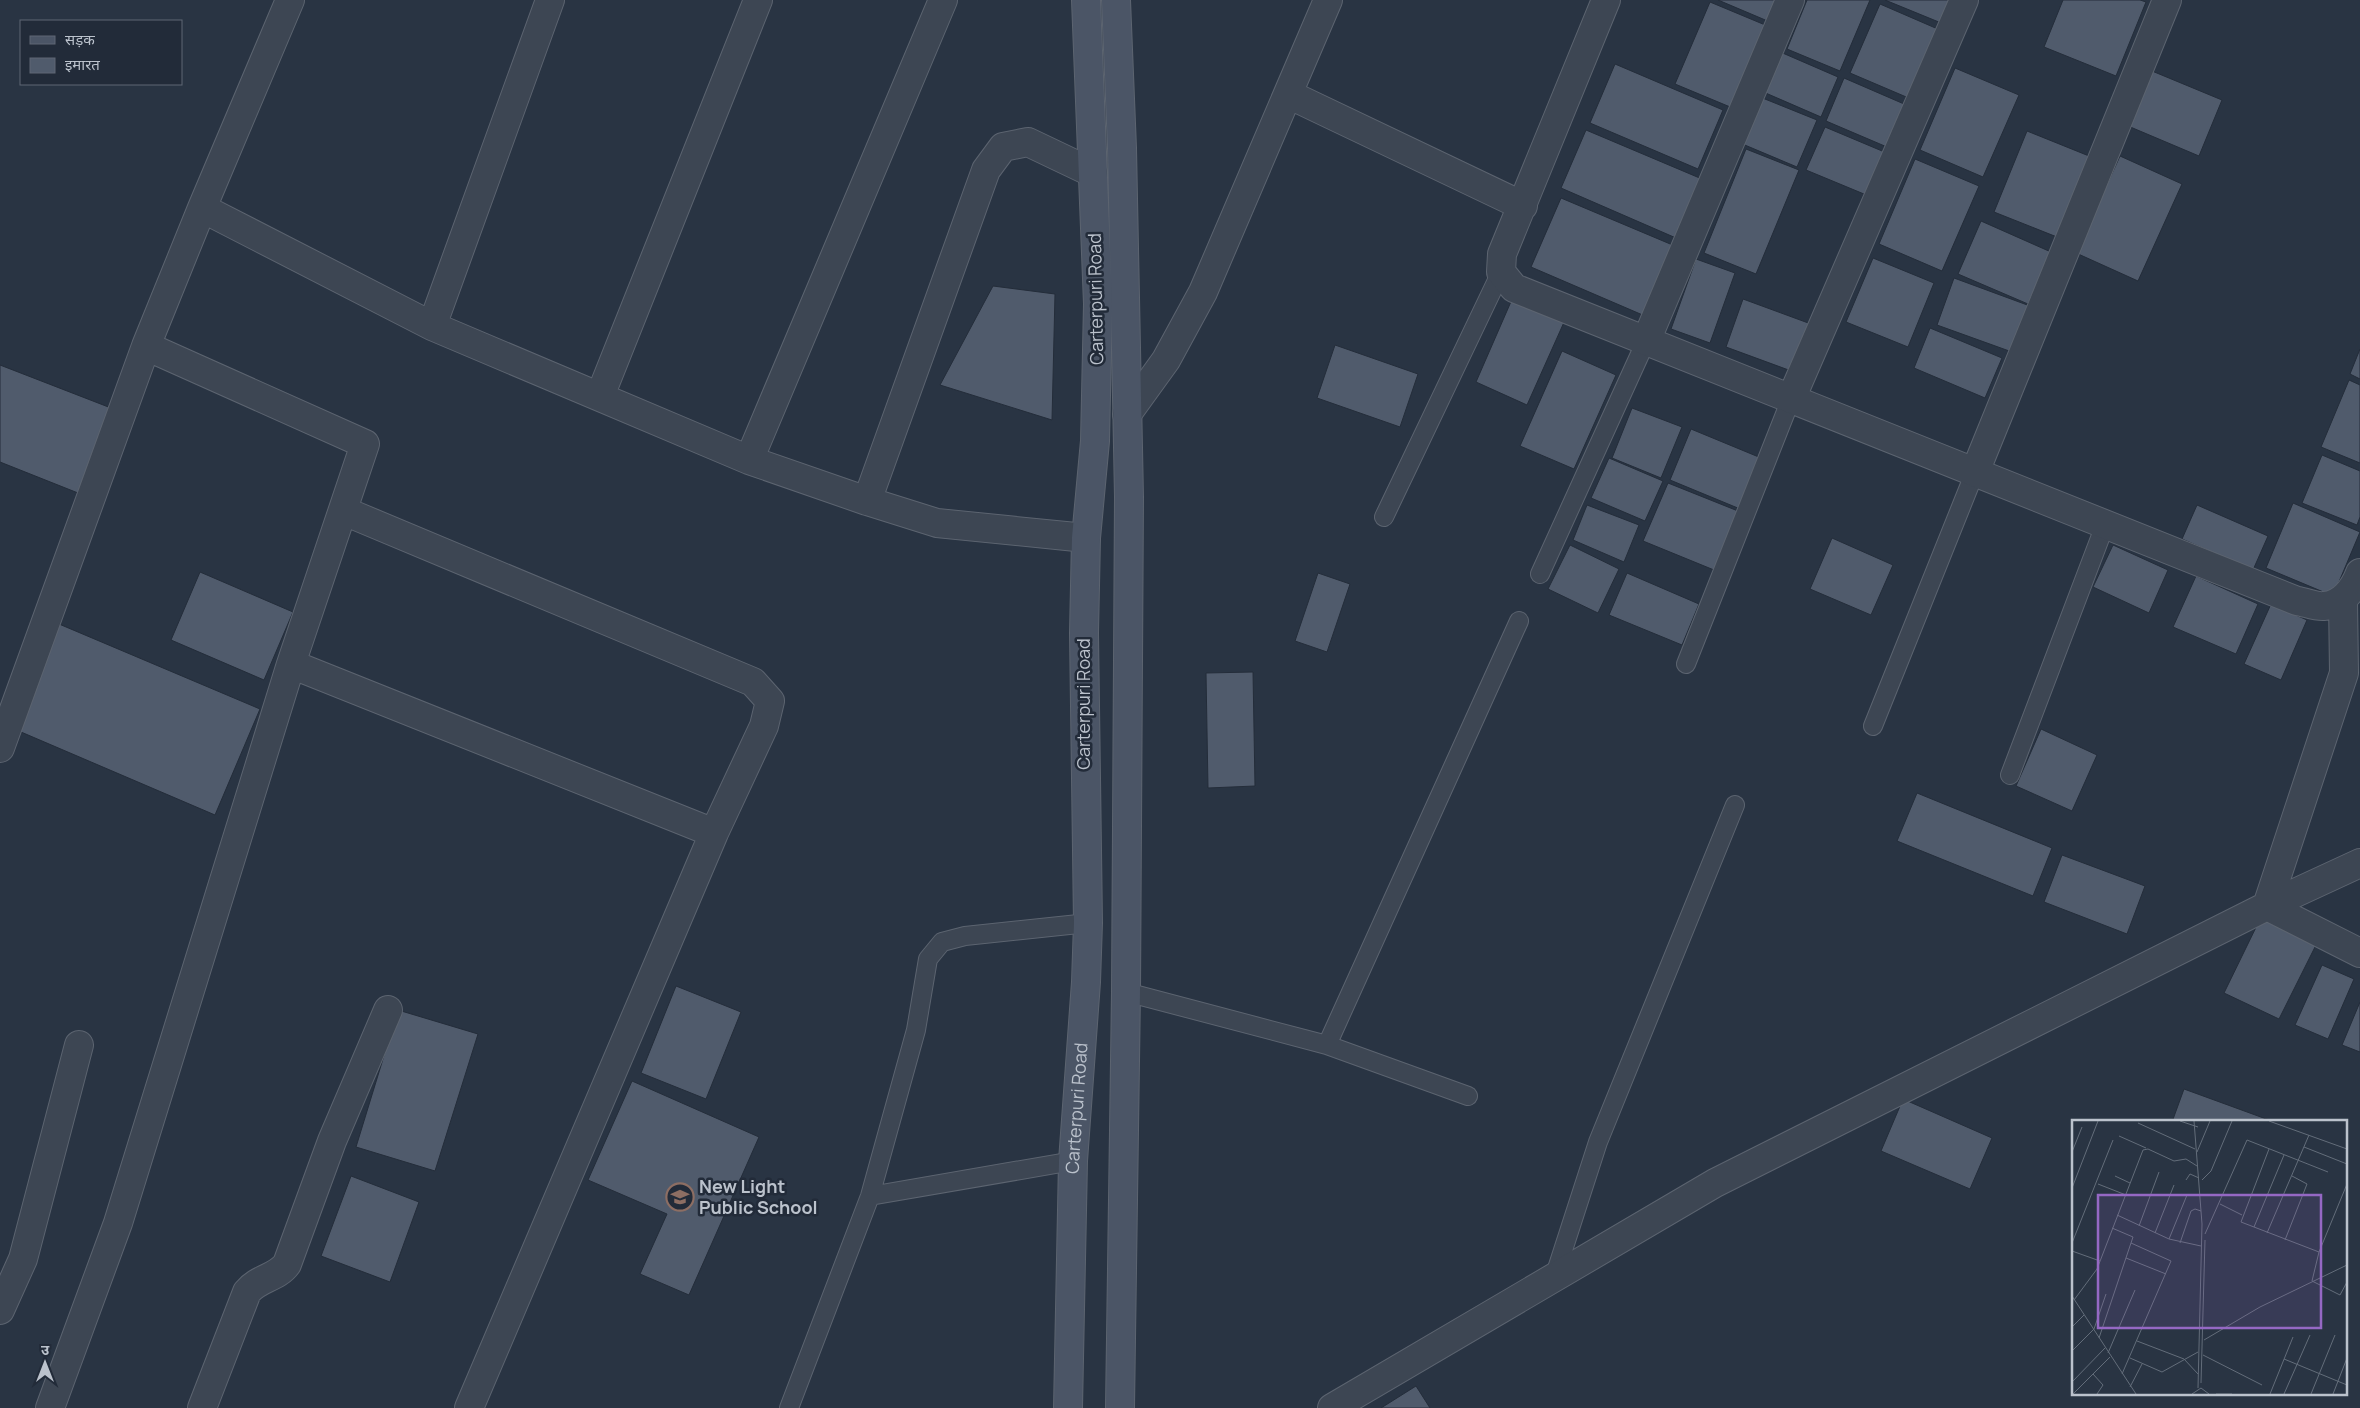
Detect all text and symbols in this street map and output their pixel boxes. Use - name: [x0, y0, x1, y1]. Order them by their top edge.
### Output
- legend: [20, 20, 182, 85]
- text: सड़क: [65, 29, 95, 50]
- text: इमारत: [65, 54, 100, 75]
- street label: Carterpuri Road: [1082, 233, 1108, 365]
- street label: Carterpuri Road: [1071, 638, 1095, 770]
- street label: Carterpuri Road: [1060, 1042, 1093, 1174]
- inset map: [2072, 1120, 2348, 1396]
- place label: New Light Public School: [699, 1174, 818, 1219]
- school or university icon: New Light Public School: [665, 1182, 695, 1212]
- north arrow: [20, 1338, 70, 1388]
- text: उ: [41, 1340, 50, 1359]

